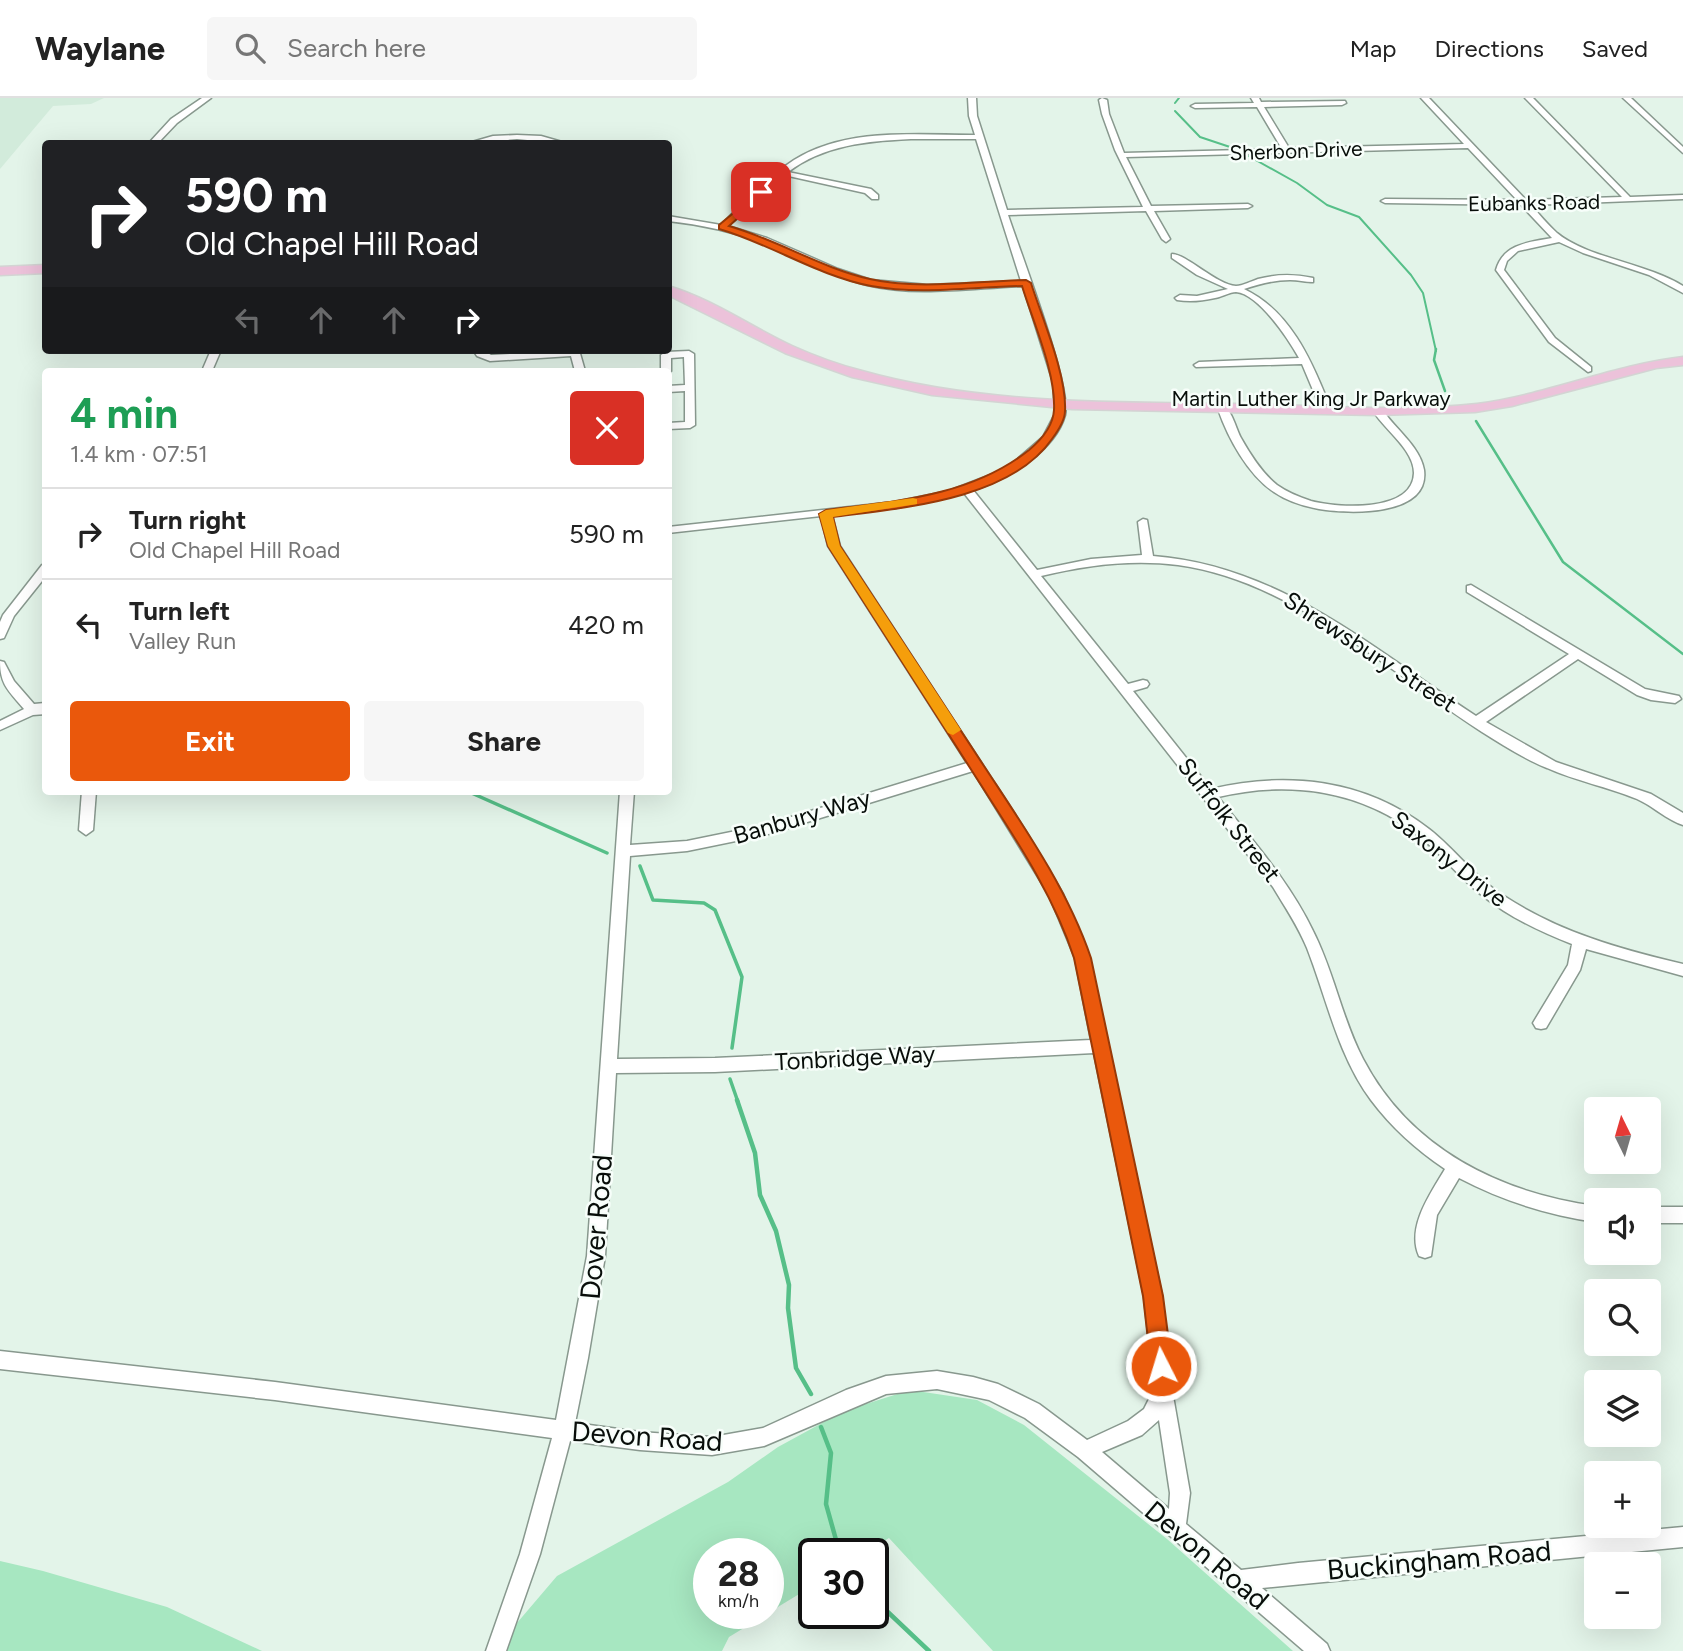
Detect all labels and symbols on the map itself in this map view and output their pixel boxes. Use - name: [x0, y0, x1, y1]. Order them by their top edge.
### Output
- street label: Sherbon Drive: [1229, 136, 1363, 165]
- pin: [731, 162, 791, 222]
- street label: Eubanks Road: [1468, 189, 1600, 216]
- street label: Martin Luther King Jr Parkway: [1171, 386, 1451, 411]
- street label: Shrewsbury Street: [1278, 585, 1462, 718]
- street label: Suffolk Street: [1172, 752, 1287, 888]
- street label: Banbury Way: [730, 783, 874, 850]
- street label: Saxony Drive: [1385, 804, 1513, 913]
- street label: Tonbridge Way: [774, 1039, 936, 1076]
- north arrow: [1584, 1097, 1661, 1174]
- street label: Dover Road: [573, 1153, 619, 1301]
- position arrow: [1124, 1329, 1198, 1403]
- street label: Devon Road: [570, 1414, 724, 1458]
- street label: Devon Road: [1138, 1493, 1276, 1617]
- street label: Buckingham Road: [1325, 1533, 1553, 1587]
- speed limit sign: 30: [798, 1538, 889, 1629]

